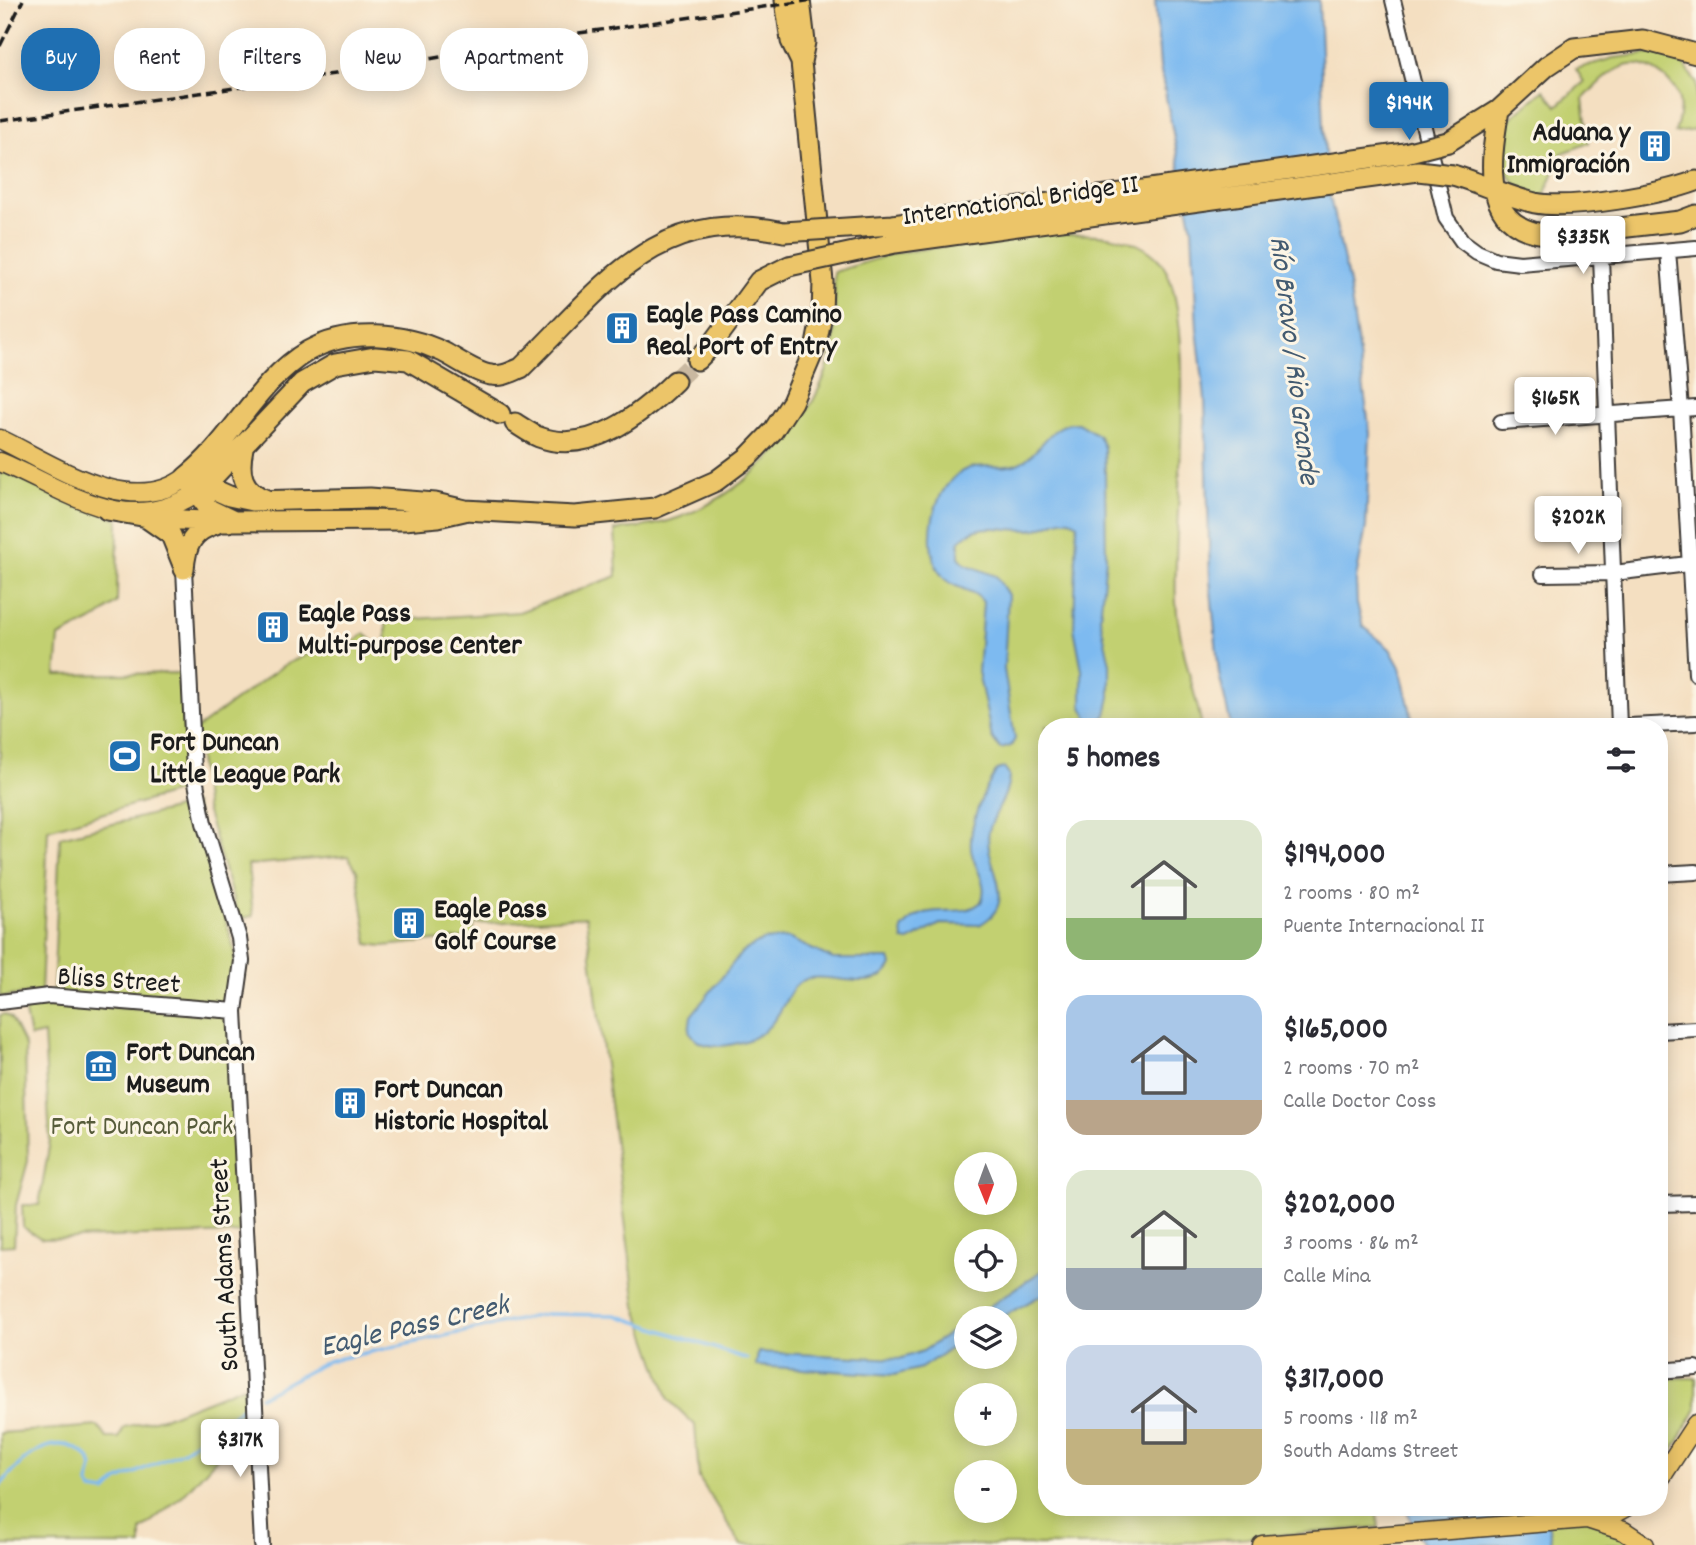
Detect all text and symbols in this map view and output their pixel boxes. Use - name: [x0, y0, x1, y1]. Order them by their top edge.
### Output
- chip: Buy: [21, 28, 100, 91]
- chip: Rent: [114, 28, 205, 91]
- chip: Filters: [219, 28, 326, 91]
- chip: New: [340, 28, 426, 91]
- chip: Apartment: [440, 28, 588, 91]
- pin: $194K: [1360, 82, 1458, 142]
- text: $194K: [1385, 88, 1433, 121]
- place label: Aduana y Inmigración: [1506, 115, 1632, 187]
- building icon: Aduana y Inmigración: [1636, 127, 1674, 165]
- street label: International Bridge II: [900, 167, 1142, 239]
- pin: $335K: [1534, 216, 1632, 276]
- text: $335K: [1556, 222, 1610, 255]
- water label: Río Bravo / Rio Grande: [1255, 234, 1328, 489]
- place label: Eagle Pass Camino Real Port of Entry: [646, 297, 842, 369]
- building icon: Eagle Pass Camino Real Port of Entry: [603, 309, 641, 347]
- pin: $165K: [1506, 378, 1604, 437]
- text: $165K: [1530, 383, 1580, 416]
- pin: $202K: [1529, 496, 1627, 556]
- text: $202K: [1551, 502, 1605, 535]
- place label: Eagle Pass Multi-purpose Center: [298, 596, 522, 668]
- building icon: Eagle Pass Multi-purpose Center: [254, 608, 292, 646]
- place label: Fort Duncan Little League Park: [150, 725, 340, 797]
- sports icon: Fort Duncan Little League Park: [106, 737, 144, 775]
- text: 5 homes: [1066, 739, 1160, 782]
- icon: filters: [1602, 741, 1640, 779]
- text: $194,000: [1283, 835, 1386, 878]
- icon: home: [1122, 848, 1206, 932]
- text: 2 rooms · 80 m²: [1283, 878, 1420, 911]
- place label: Eagle Pass Golf Course: [434, 892, 556, 964]
- building icon: Eagle Pass Golf Course: [390, 904, 428, 942]
- text: Puente Internacional II: [1283, 911, 1484, 944]
- street label: Bliss Street: [56, 959, 181, 1007]
- text: $165,000: [1283, 1010, 1388, 1053]
- icon: home: [1122, 1023, 1206, 1107]
- place label: Fort Duncan Museum: [126, 1035, 255, 1107]
- museum icon: Fort Duncan Museum: [82, 1047, 120, 1085]
- text: 2 rooms · 70 m²: [1283, 1053, 1419, 1086]
- place label: Fort Duncan Historic Hospital: [374, 1072, 548, 1144]
- building icon: Fort Duncan Historic Hospital: [331, 1084, 369, 1122]
- text: Calle Doctor Coss: [1283, 1086, 1436, 1119]
- park label: Fort Duncan Park: [51, 1109, 233, 1149]
- north arrow: [954, 1152, 1017, 1214]
- map controls: [954, 1152, 1017, 1523]
- street label: South Adams Street: [201, 1157, 253, 1372]
- text: $202,000: [1283, 1185, 1396, 1228]
- icon: home: [1122, 1198, 1206, 1282]
- text: 3 rooms · 86 m²: [1283, 1228, 1419, 1261]
- button: locate: [954, 1229, 1017, 1292]
- text: Calle Mina: [1283, 1261, 1371, 1294]
- water label: Eagle Pass Creek: [316, 1285, 516, 1371]
- button: layers: [954, 1306, 1017, 1369]
- text: $317,000: [1283, 1360, 1384, 1403]
- icon: home: [1122, 1373, 1206, 1457]
- button: +: [954, 1383, 1017, 1446]
- text: 5 rooms · 118 m²: [1283, 1403, 1418, 1436]
- pin: $317K: [191, 1420, 289, 1479]
- text: $317K: [217, 1425, 263, 1458]
- text: South Adams Street: [1283, 1436, 1458, 1469]
- button: −: [954, 1460, 1017, 1523]

